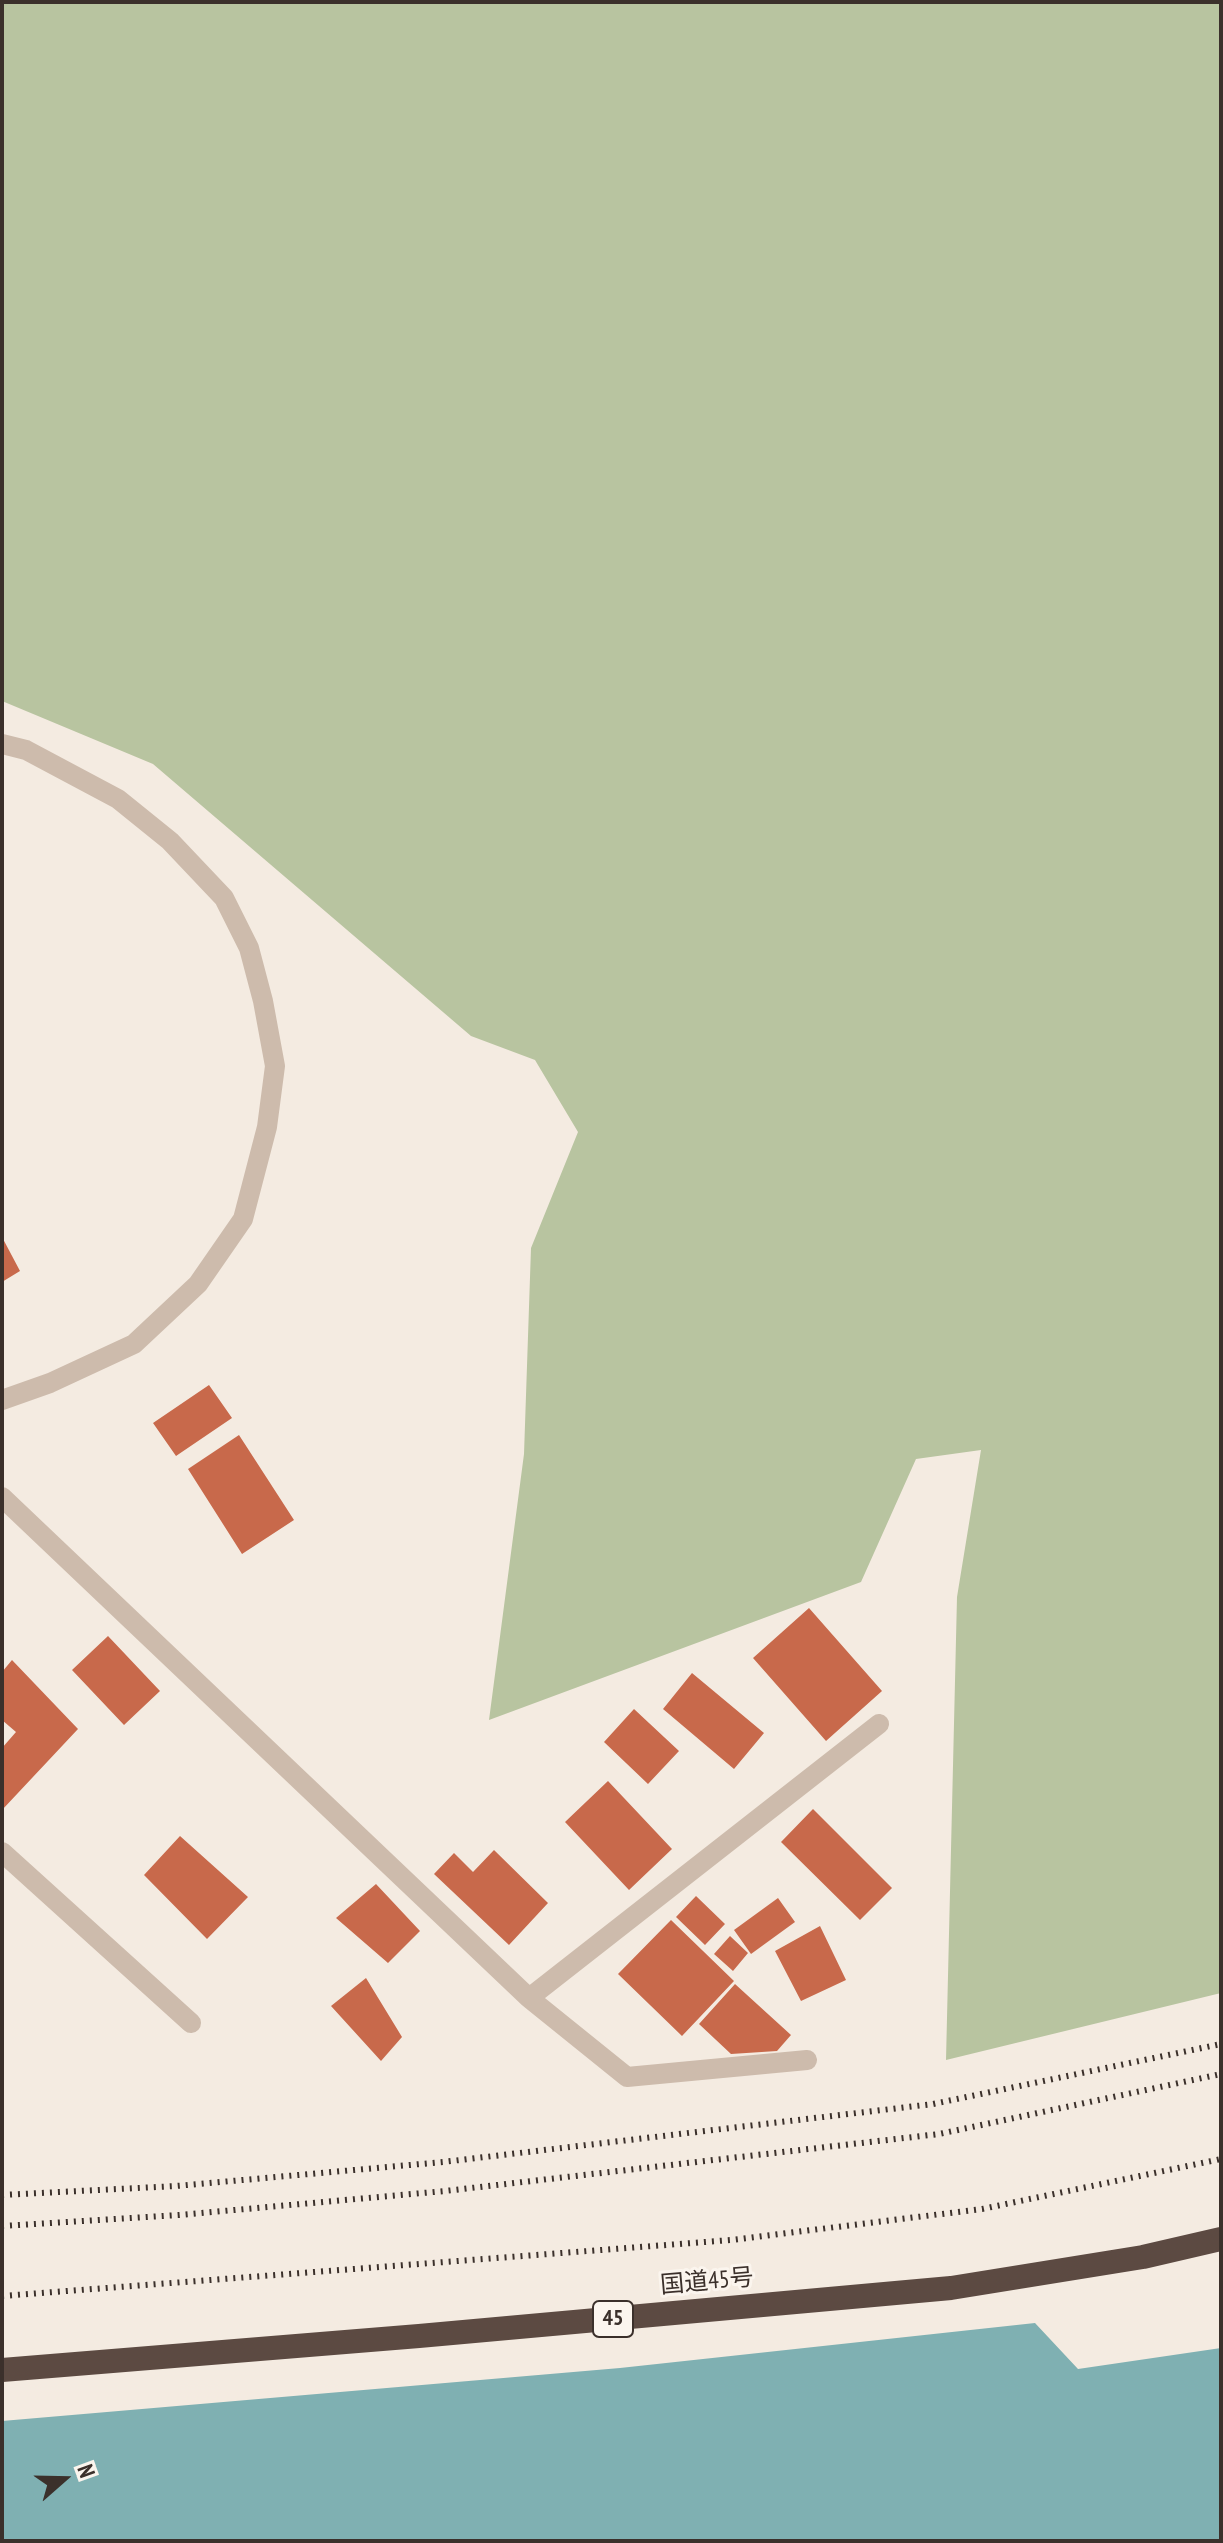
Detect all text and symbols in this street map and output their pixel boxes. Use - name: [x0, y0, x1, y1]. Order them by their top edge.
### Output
- street label: 国道45号: [659, 2264, 755, 2300]
- road number: 45: [593, 2301, 633, 2337]
- north arrow: [24, 2439, 104, 2519]
- text: N: [71, 2460, 102, 2481]

